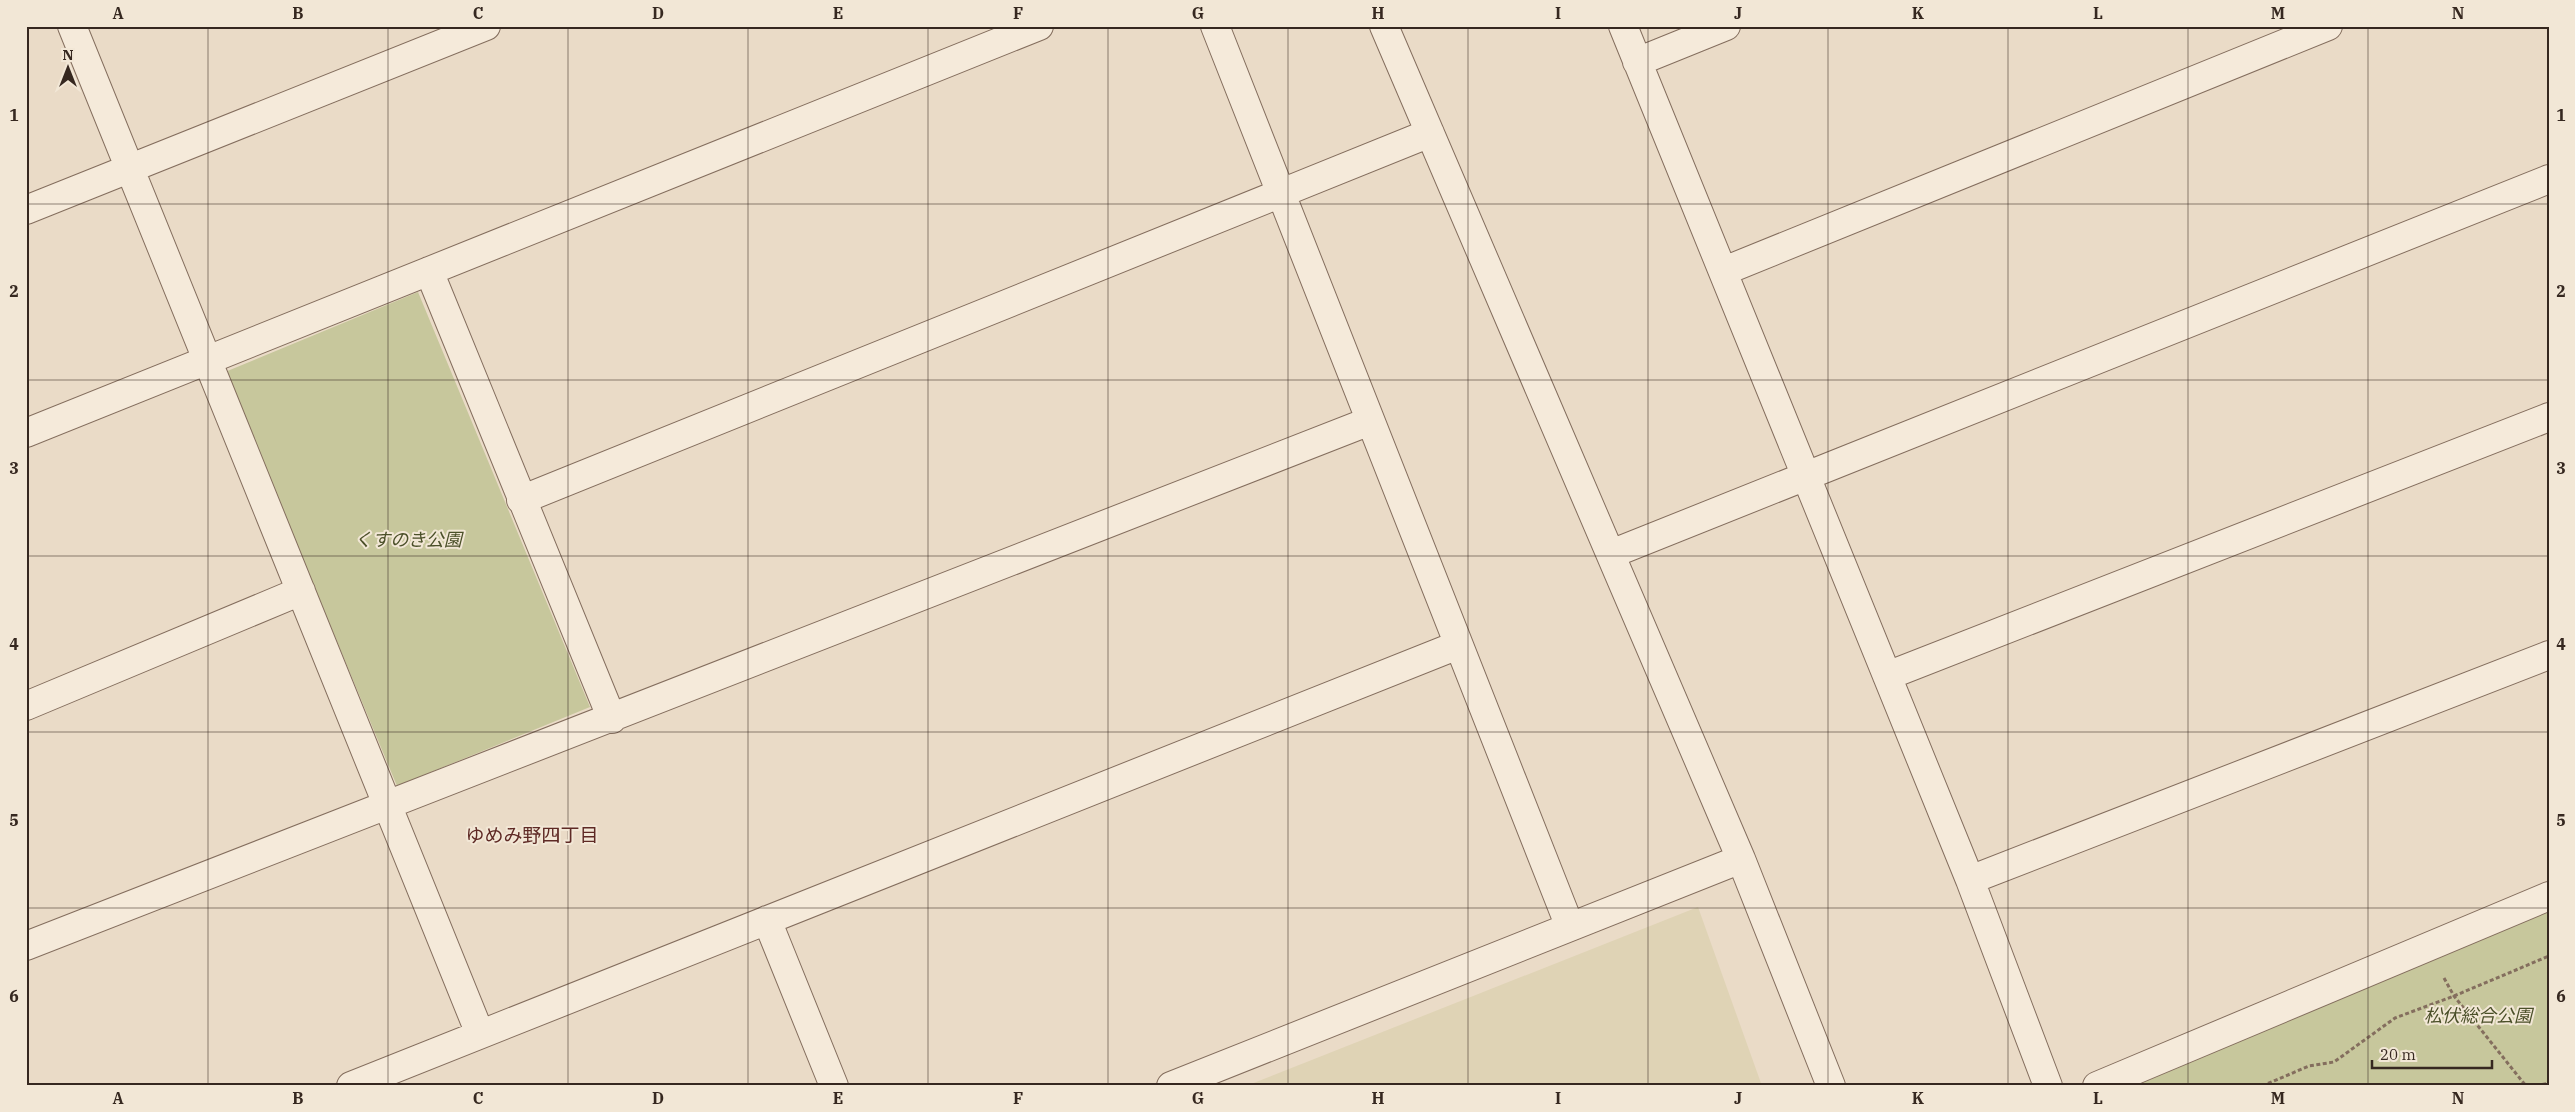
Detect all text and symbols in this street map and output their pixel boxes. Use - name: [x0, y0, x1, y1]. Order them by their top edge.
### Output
- text: A: [112, 3, 124, 23]
- text: B: [292, 3, 304, 23]
- text: C: [473, 3, 483, 23]
- text: D: [652, 3, 664, 23]
- text: E: [833, 3, 843, 23]
- text: F: [1013, 3, 1023, 23]
- text: G: [1192, 3, 1204, 23]
- text: H: [1372, 3, 1385, 23]
- text: I: [1555, 3, 1561, 23]
- text: J: [1734, 3, 1742, 23]
- text: K: [1912, 3, 1925, 23]
- text: L: [2093, 3, 2103, 23]
- text: M: [2271, 3, 2285, 23]
- text: N: [2452, 3, 2464, 23]
- north arrow: [42, 42, 92, 92]
- text: N: [62, 46, 74, 64]
- text: 1: [9, 105, 19, 125]
- text: 1: [2556, 105, 2566, 125]
- text: 2: [9, 281, 19, 301]
- text: 2: [2556, 281, 2566, 301]
- text: 3: [9, 458, 19, 478]
- text: 3: [2556, 458, 2566, 478]
- park label: くすのき公園: [354, 528, 465, 551]
- text: 4: [9, 634, 19, 654]
- text: 4: [2556, 634, 2566, 654]
- text: 5: [9, 810, 19, 830]
- text: 5: [2556, 810, 2566, 830]
- district label: ゆめみ野四丁目: [465, 823, 599, 847]
- text: 6: [9, 986, 19, 1006]
- text: 6: [2556, 986, 2566, 1006]
- park label: 松伏総合公園: [2424, 1004, 2535, 1027]
- scale bar: [2372, 1037, 2492, 1069]
- text: 20 m: [2380, 1045, 2416, 1064]
- text: A: [112, 1088, 124, 1108]
- text: B: [292, 1088, 304, 1108]
- text: C: [473, 1088, 483, 1108]
- text: D: [652, 1088, 664, 1108]
- text: E: [833, 1088, 843, 1108]
- text: F: [1013, 1088, 1023, 1108]
- text: G: [1192, 1088, 1204, 1108]
- text: H: [1372, 1088, 1385, 1108]
- text: I: [1555, 1088, 1561, 1108]
- text: J: [1734, 1088, 1742, 1108]
- text: K: [1912, 1088, 1925, 1108]
- text: L: [2093, 1088, 2103, 1108]
- text: M: [2271, 1088, 2285, 1108]
- text: N: [2452, 1088, 2464, 1108]

